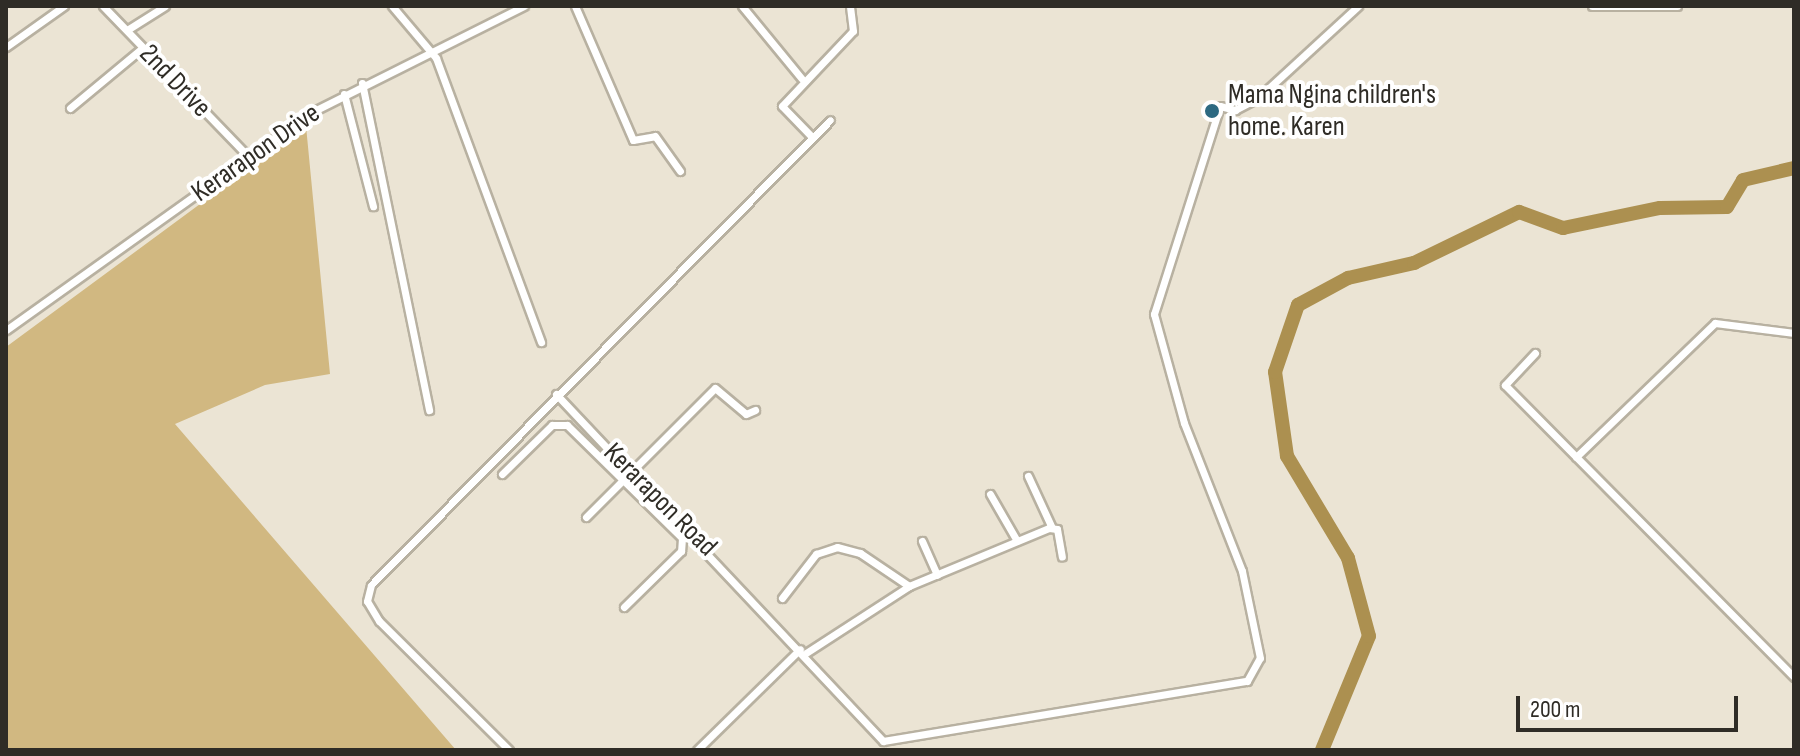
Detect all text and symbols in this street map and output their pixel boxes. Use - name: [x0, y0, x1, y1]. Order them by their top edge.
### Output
- street label: 2nd Drive: [132, 37, 218, 125]
- place label: Mama Ngina children's home. Karen: [1228, 78, 1436, 144]
- street label: Kerarapon Drive: [185, 97, 327, 209]
- marker: Mama Ngina children's home. Karen: [1203, 102, 1221, 120]
- street label: Kerarapon Road: [596, 436, 724, 564]
- scale bar: [1520, 680, 1742, 730]
- text: 200 m: [1530, 695, 1581, 724]

